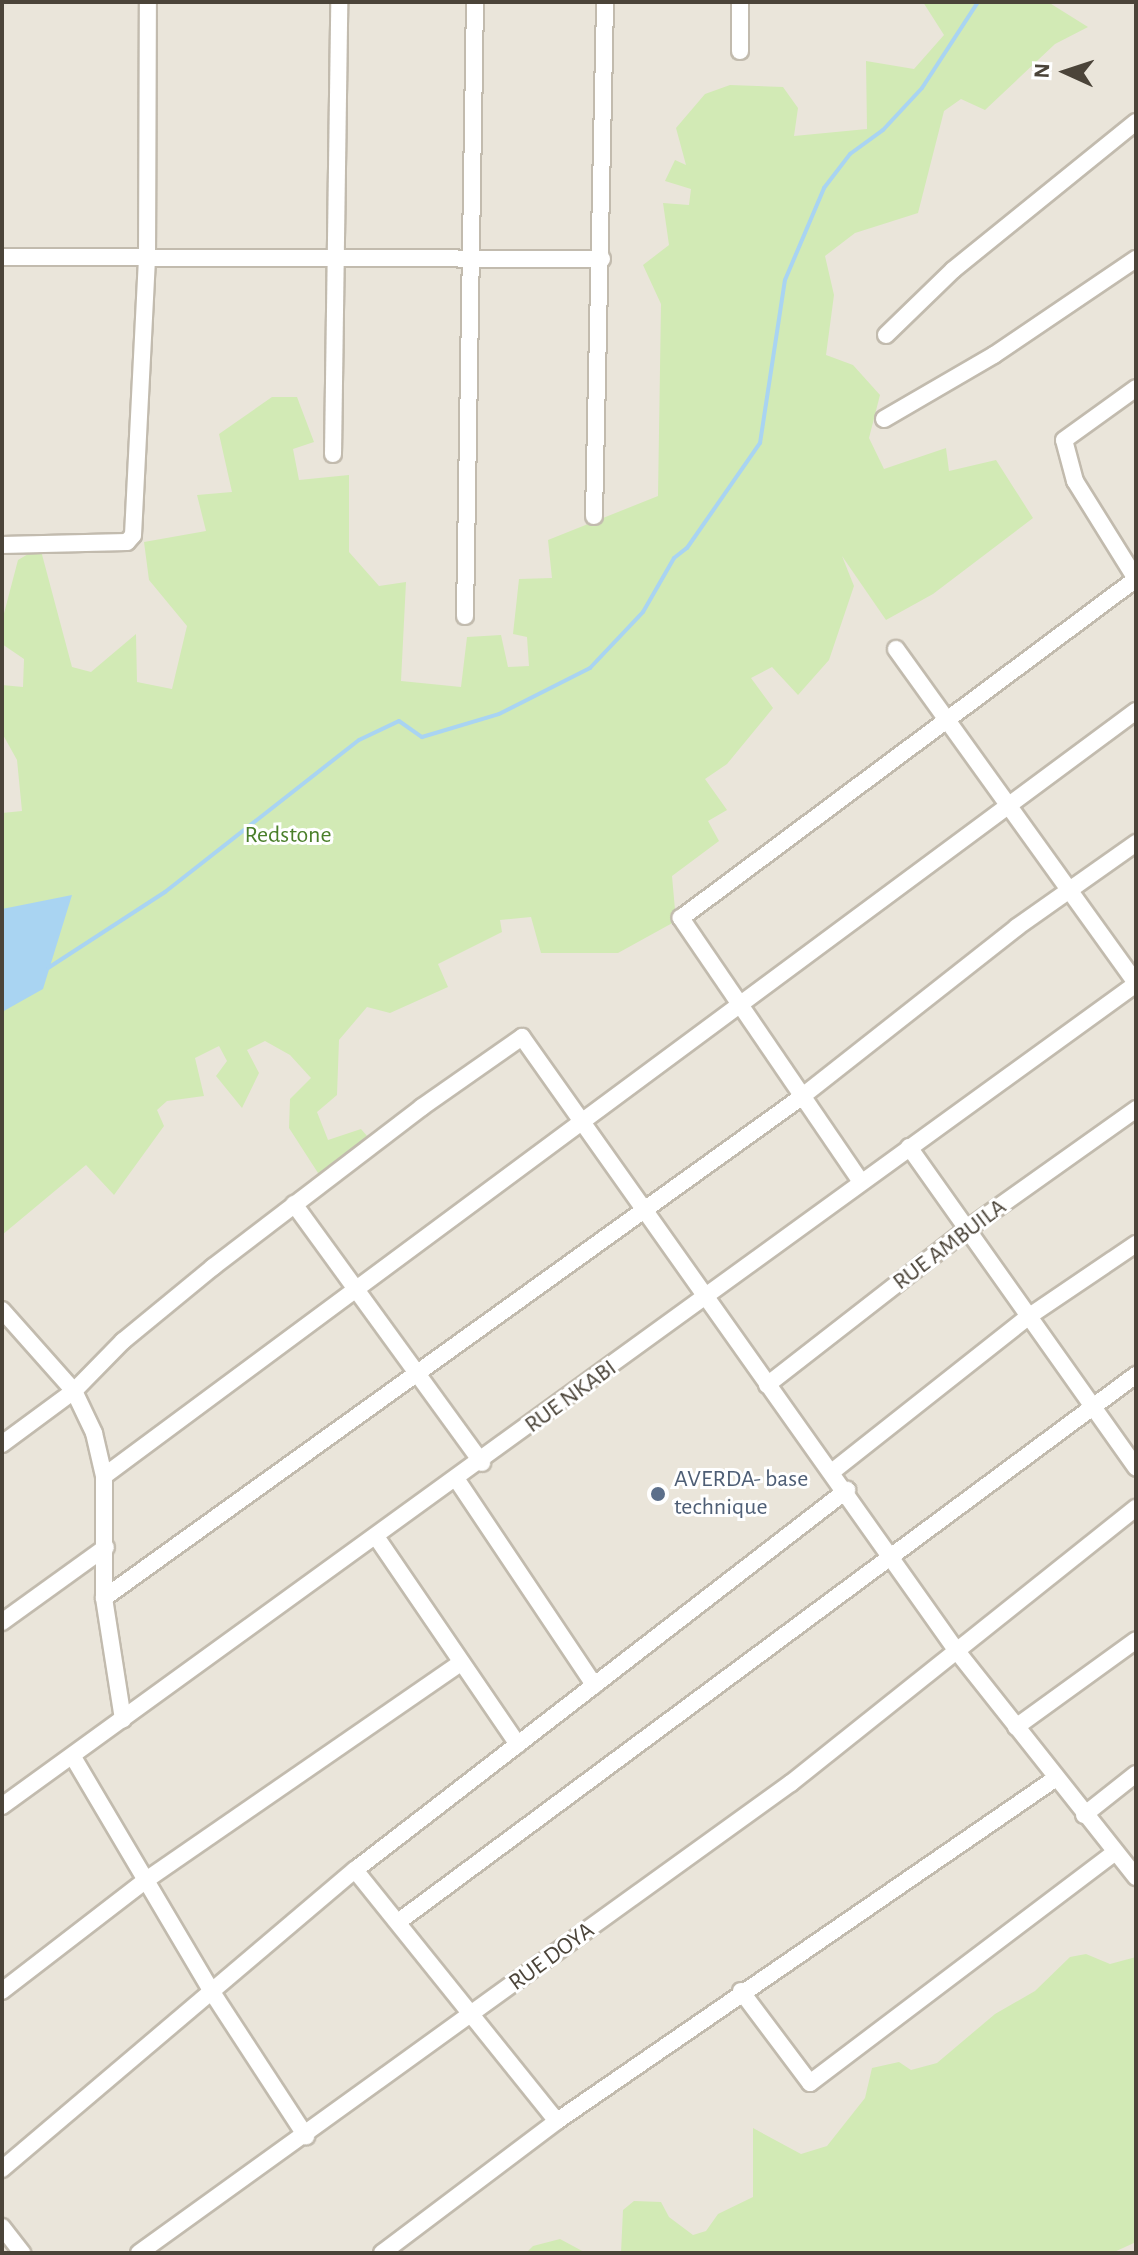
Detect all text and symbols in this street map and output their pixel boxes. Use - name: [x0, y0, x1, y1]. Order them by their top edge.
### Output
- north arrow: [1026, 32, 1106, 112]
- text: N: [1031, 63, 1053, 79]
- park label: Redstone: [244, 822, 332, 850]
- street label: RUE AMBUILA: [888, 1193, 1012, 1297]
- street label: RUE NKABI: [520, 1354, 622, 1440]
- place label: AVERDA- base technique: [674, 1466, 808, 1522]
- marker: AVERDA- base technique: [649, 1485, 667, 1503]
- street label: RUE DOYA: [504, 1916, 600, 1998]

